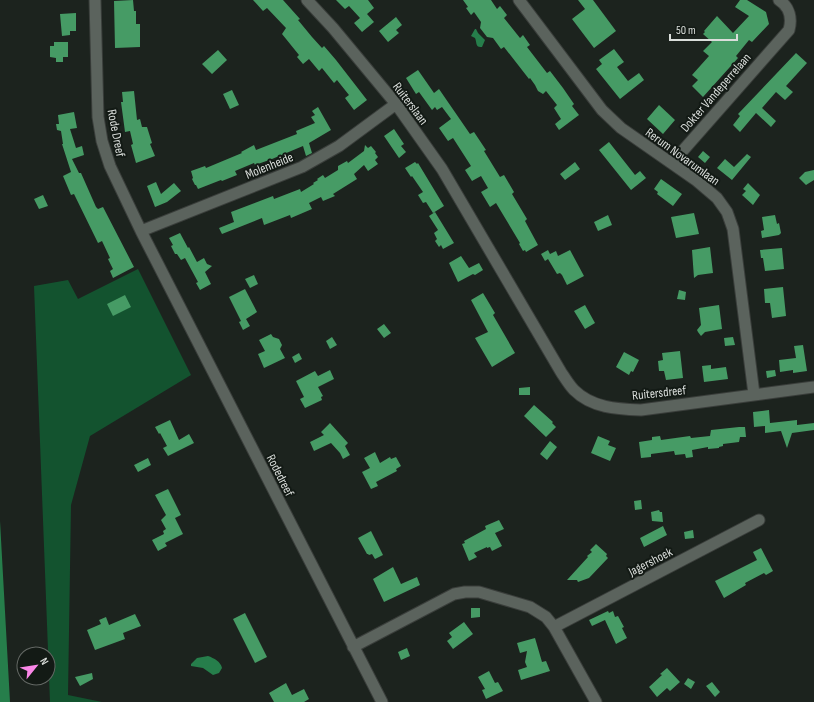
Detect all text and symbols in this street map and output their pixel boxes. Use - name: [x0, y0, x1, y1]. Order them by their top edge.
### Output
- scale bar: [670, 16, 737, 42]
- text: 50 m: [676, 23, 696, 38]
- street label: Dokter Vandeperrelaan: [677, 50, 754, 135]
- street label: Ruiterslaan: [389, 79, 431, 128]
- street label: Rode Dreef: [104, 108, 129, 159]
- street label: Rerum Novarumlaan: [642, 124, 723, 189]
- street label: Molenheide: [243, 149, 296, 183]
- street label: Ruitersdreef: [631, 382, 687, 404]
- street label: Rodedreef: [263, 452, 298, 499]
- street label: Jagershoek: [625, 544, 675, 580]
- north arrow: [16, 646, 56, 686]
- text: N: [37, 655, 51, 667]

